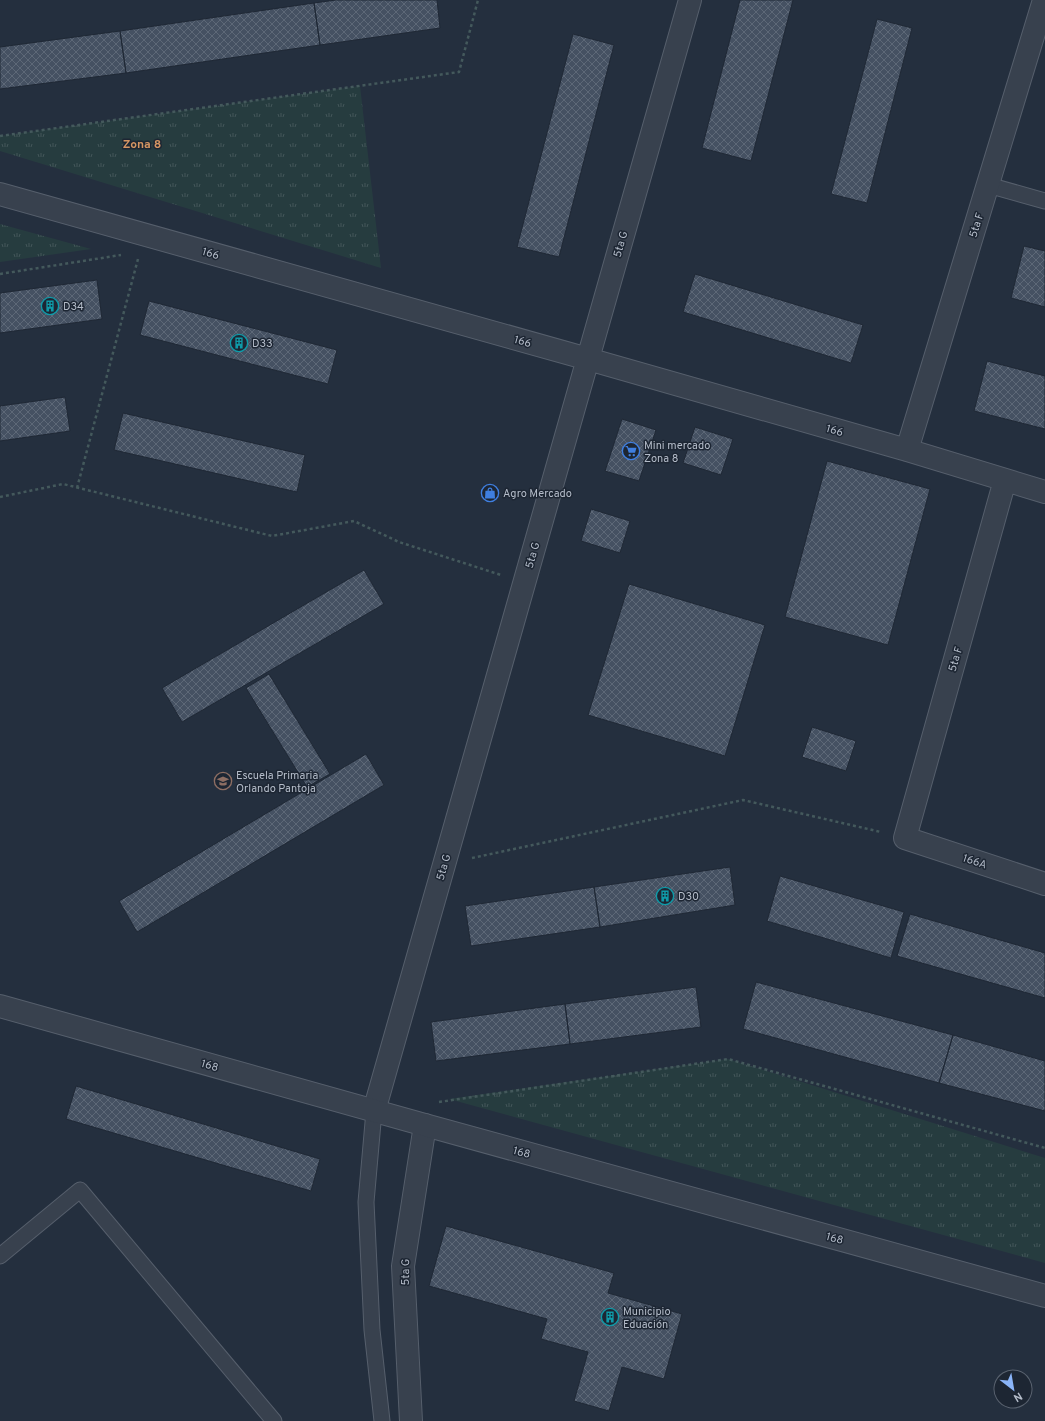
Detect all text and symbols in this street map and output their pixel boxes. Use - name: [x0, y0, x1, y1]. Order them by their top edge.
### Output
- district label: Zona 8: [123, 137, 161, 153]
- street label: 5ta F: [967, 211, 987, 240]
- street label: 5ta G: [611, 229, 631, 259]
- street label: 166: [201, 245, 221, 263]
- building icon: D34: [40, 296, 60, 316]
- place label: D34: [63, 300, 84, 314]
- building icon: D33: [229, 333, 249, 353]
- street label: 166: [513, 333, 533, 351]
- place label: D33: [252, 337, 273, 351]
- street label: 166: [825, 422, 845, 440]
- place label: Mini mercado Zona 8: [644, 439, 710, 466]
- supermarket icon: Mini mercado Zona 8: [621, 441, 641, 461]
- shop icon: Agro Mercado: [480, 483, 500, 503]
- place label: Agro Mercado: [503, 487, 572, 501]
- street label: 5ta G: [523, 540, 543, 570]
- street label: 5ta F: [946, 645, 966, 673]
- place label: Escuela Primaria Orlando Pantoja: [236, 769, 318, 796]
- school or university icon: Escuela Primaria Orlando Pantoja: [213, 771, 233, 791]
- street label: 5ta G: [434, 852, 454, 882]
- street label: 166A: [961, 852, 989, 872]
- building icon: D30: [655, 886, 675, 906]
- place label: D30: [678, 890, 699, 904]
- street label: 168: [199, 1057, 220, 1075]
- street label: 168: [512, 1144, 532, 1162]
- street label: 168: [825, 1230, 845, 1248]
- street label: 5ta G: [399, 1258, 413, 1286]
- place label: Municipio Eduación: [623, 1305, 671, 1332]
- building icon: Municipio Eduación: [600, 1307, 620, 1327]
- north arrow: [993, 1369, 1033, 1409]
- text: N: [1011, 1389, 1025, 1405]

